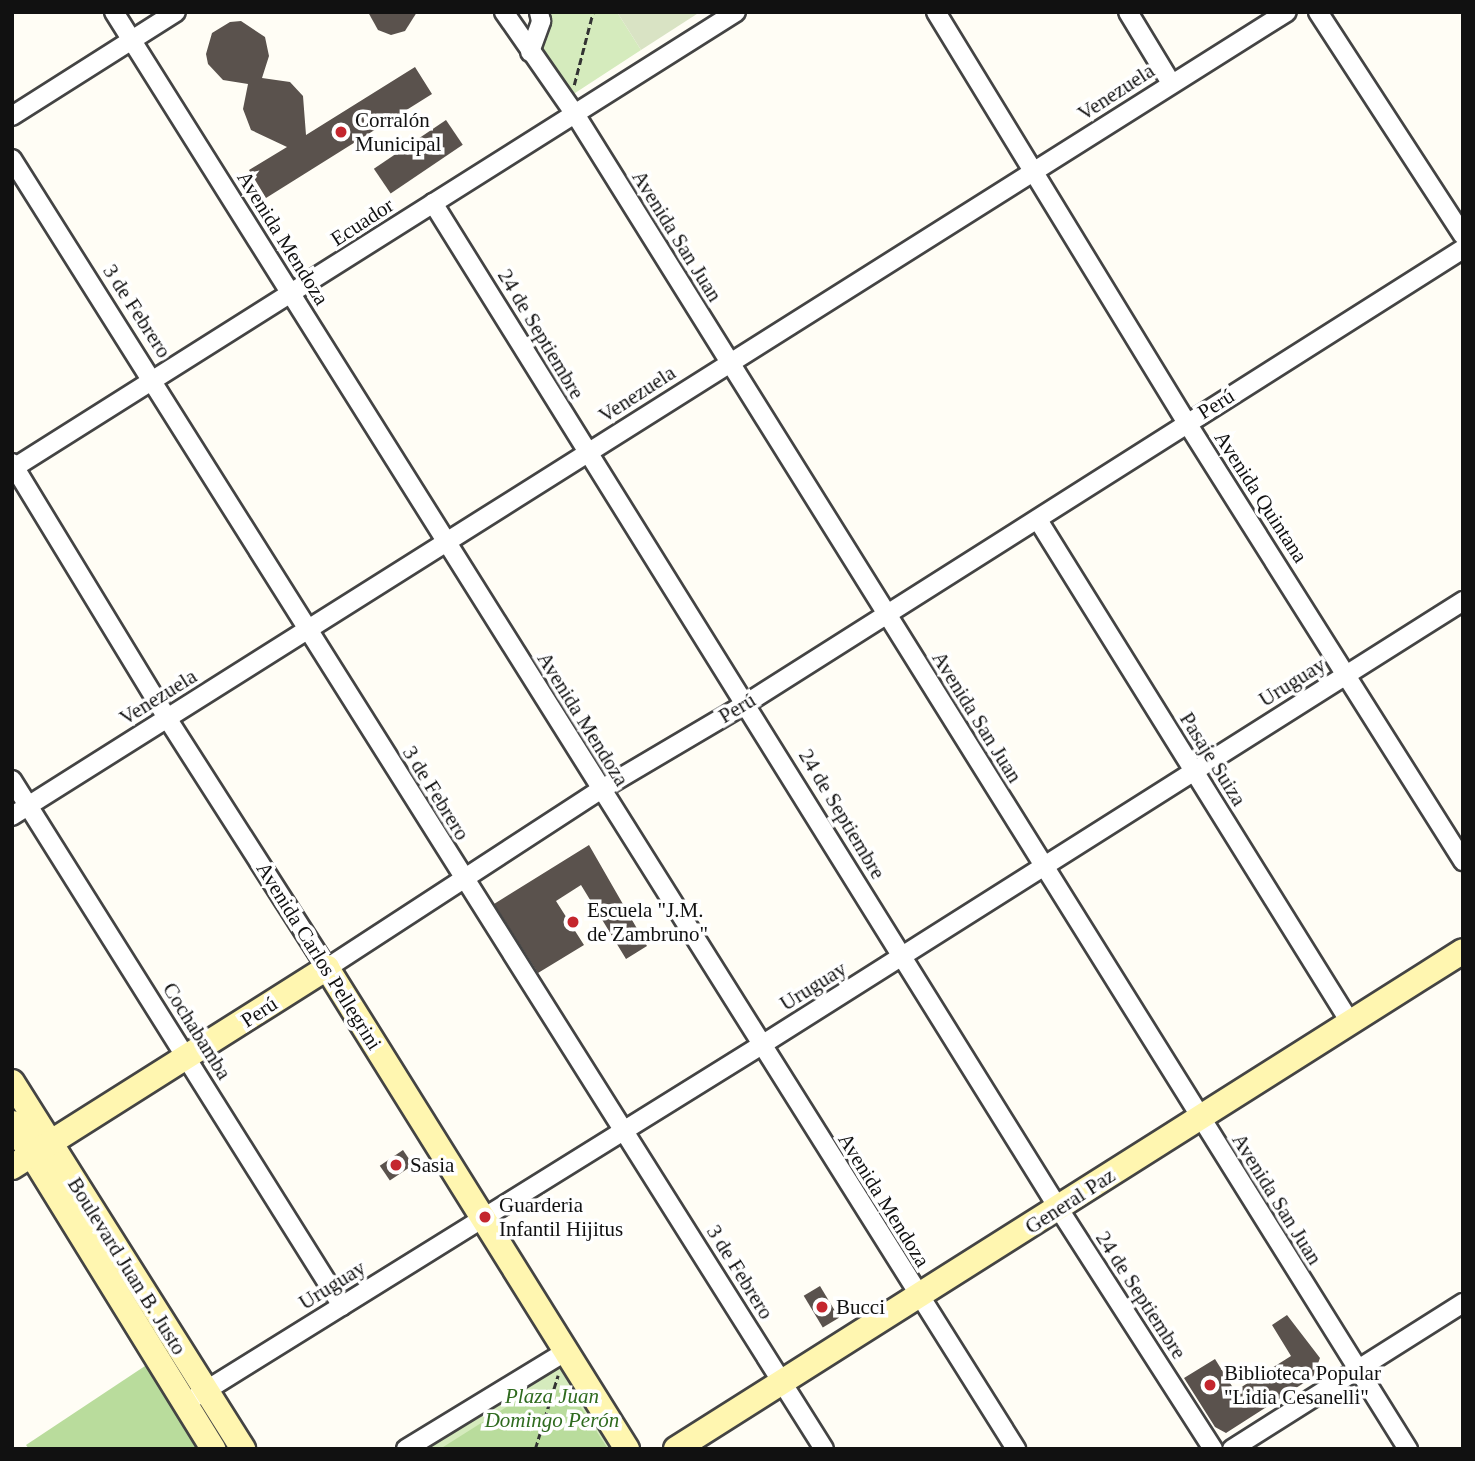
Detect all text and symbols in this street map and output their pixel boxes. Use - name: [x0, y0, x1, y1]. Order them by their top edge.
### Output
- street label: Venezuela: [1073, 58, 1159, 126]
- place label: Corralón Municipal: [355, 107, 441, 157]
- marker: Corralón Municipal: [333, 124, 349, 140]
- street label: Avenida Mendoza: [232, 166, 334, 310]
- street label: Avenida San Juan: [627, 166, 727, 306]
- street label: Ecuador: [326, 192, 398, 252]
- street label: 3 de Febrero: [98, 260, 176, 362]
- street label: 24 de Septiembre: [492, 265, 590, 403]
- street label: Venezuela: [594, 360, 680, 428]
- street label: Perú: [1193, 383, 1239, 425]
- street label: Avenida Quintana: [1209, 426, 1313, 568]
- street label: Avenida Mendoza: [532, 647, 634, 791]
- street label: Avenida San Juan: [927, 647, 1027, 787]
- street label: Uruguay: [1254, 652, 1330, 712]
- street label: Venezuela: [115, 663, 201, 731]
- street label: Perú: [714, 687, 760, 729]
- street label: Pasaje Suiza: [1174, 708, 1252, 810]
- street label: 3 de Febrero: [397, 741, 475, 845]
- street label: 24 de Septiembre: [793, 745, 891, 883]
- street label: Avenida Carlos Pellegrini: [251, 857, 387, 1055]
- place label: Escuela "J.M. de Zambruno": [587, 897, 708, 947]
- marker: Escuela "J.M. de Zambruno": [565, 914, 581, 930]
- street label: Uruguay: [775, 956, 851, 1016]
- street label: Cochabamba: [157, 978, 237, 1084]
- street label: Perú: [236, 991, 282, 1033]
- street label: Avenida Mendoza: [833, 1128, 935, 1272]
- street label: Avenida San Juan: [1227, 1129, 1327, 1269]
- place label: Sasia: [410, 1152, 454, 1178]
- marker: Sasia: [388, 1157, 404, 1173]
- street label: General Paz: [1020, 1163, 1120, 1239]
- street label: Boulevard Juan B. Justo: [62, 1173, 192, 1359]
- place label: Guarderia Infantil Hijitus: [499, 1192, 623, 1242]
- marker: Guarderia Infantil Hijitus: [477, 1209, 493, 1225]
- street label: 3 de Febrero: [701, 1220, 779, 1324]
- street label: 24 de Septiembre: [1090, 1227, 1192, 1363]
- street label: Uruguay: [294, 1255, 370, 1315]
- place label: Bucci: [836, 1294, 885, 1320]
- marker: Bucci: [814, 1299, 830, 1315]
- place label: Biblioteca Popular "Lidia Cesanelli": [1224, 1360, 1381, 1410]
- marker: Biblioteca Popular "Lidia Cesanelli": [1202, 1377, 1218, 1393]
- park label: Plaza Juan Domingo Perón: [485, 1383, 619, 1433]

